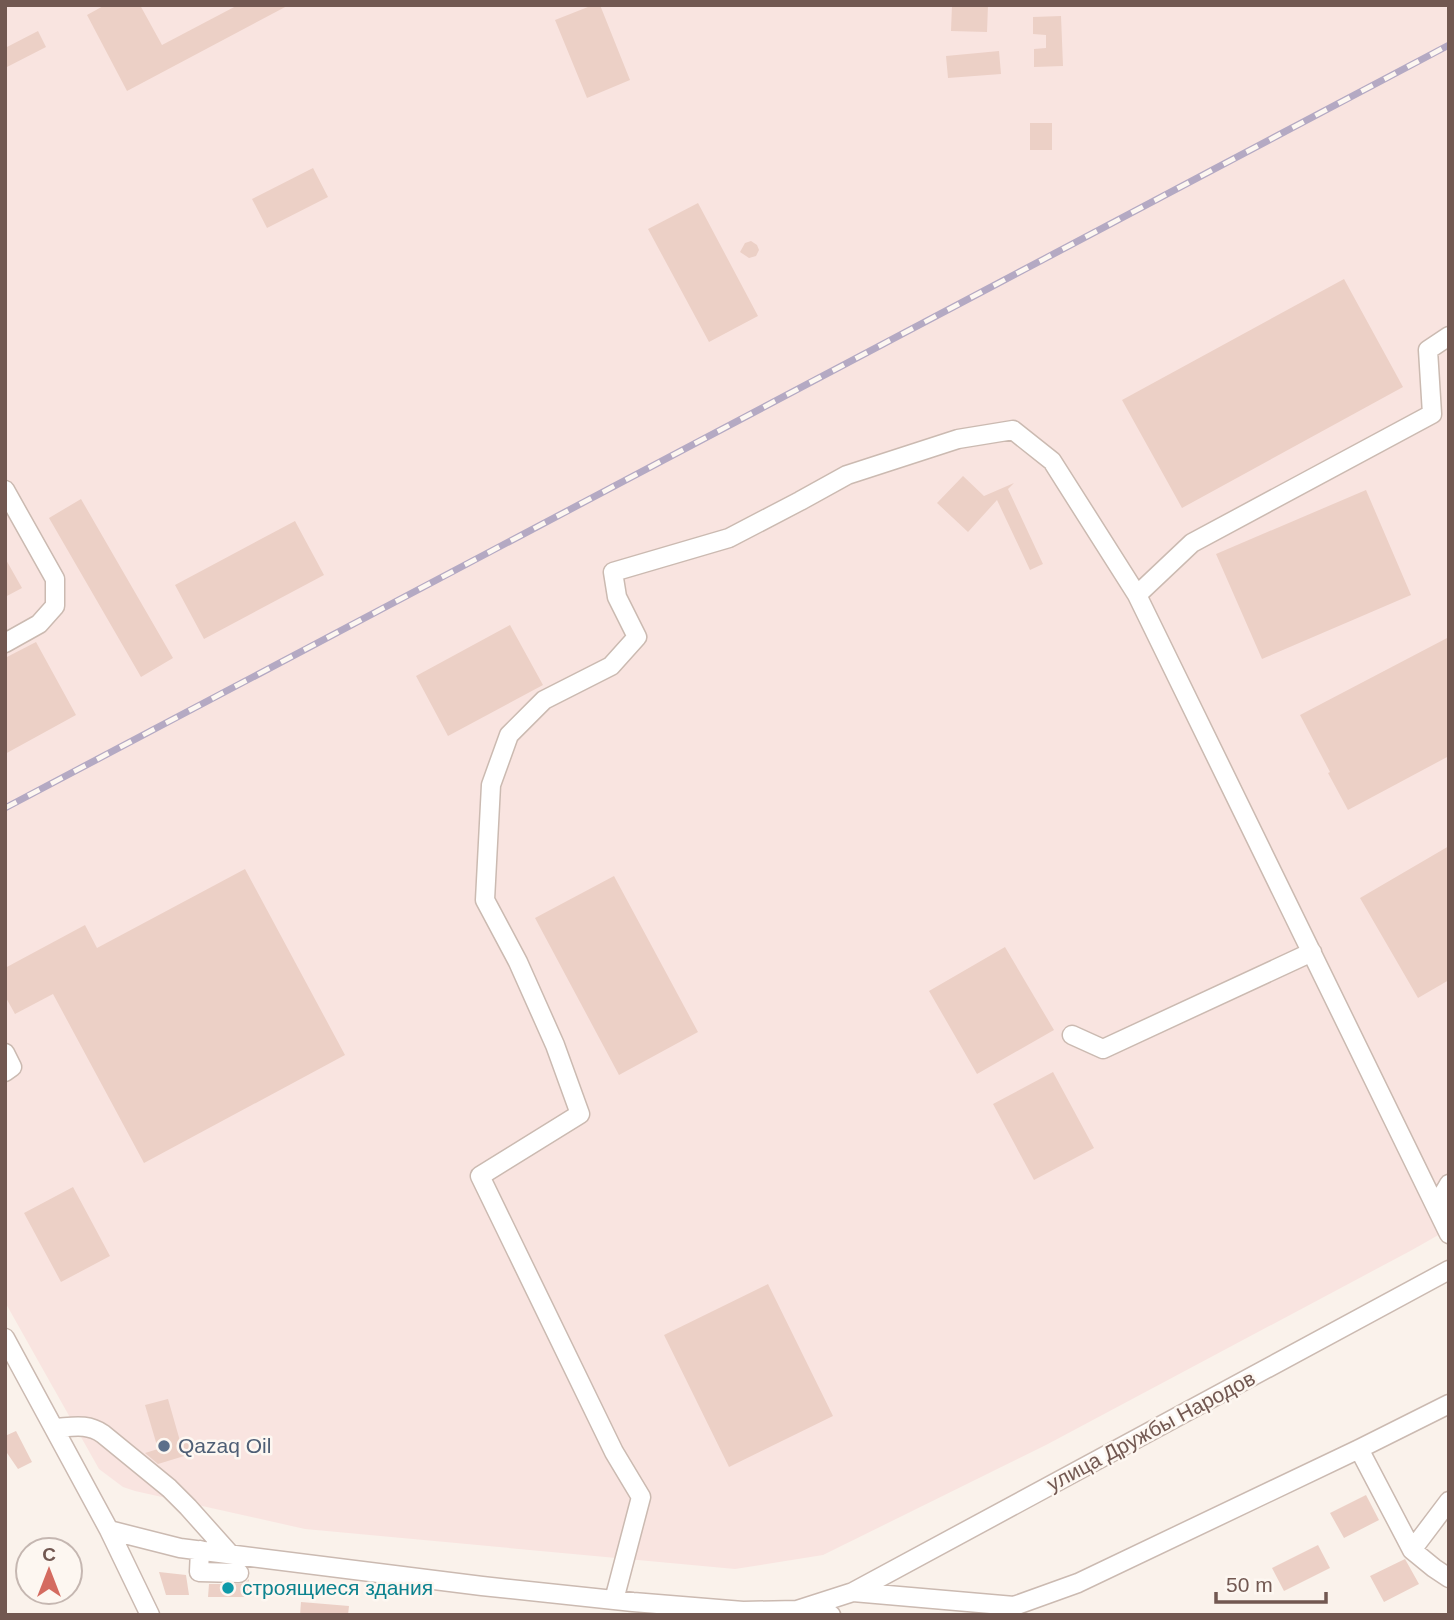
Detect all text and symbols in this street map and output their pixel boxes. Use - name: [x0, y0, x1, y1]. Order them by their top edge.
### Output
- street label: улица Дружбы Народов: [1043, 1366, 1259, 1495]
- place label: Qazaq Oil: [178, 1434, 271, 1457]
- marker: Qazaq Oil: [156, 1438, 172, 1454]
- north arrow: [14, 1536, 84, 1606]
- text: С: [42, 1544, 56, 1565]
- scale bar: [1216, 1560, 1326, 1604]
- text: 50 m: [1226, 1573, 1273, 1596]
- place label: строящиеся здания: [242, 1576, 433, 1599]
- marker: строящиеся здания: [220, 1580, 236, 1596]

